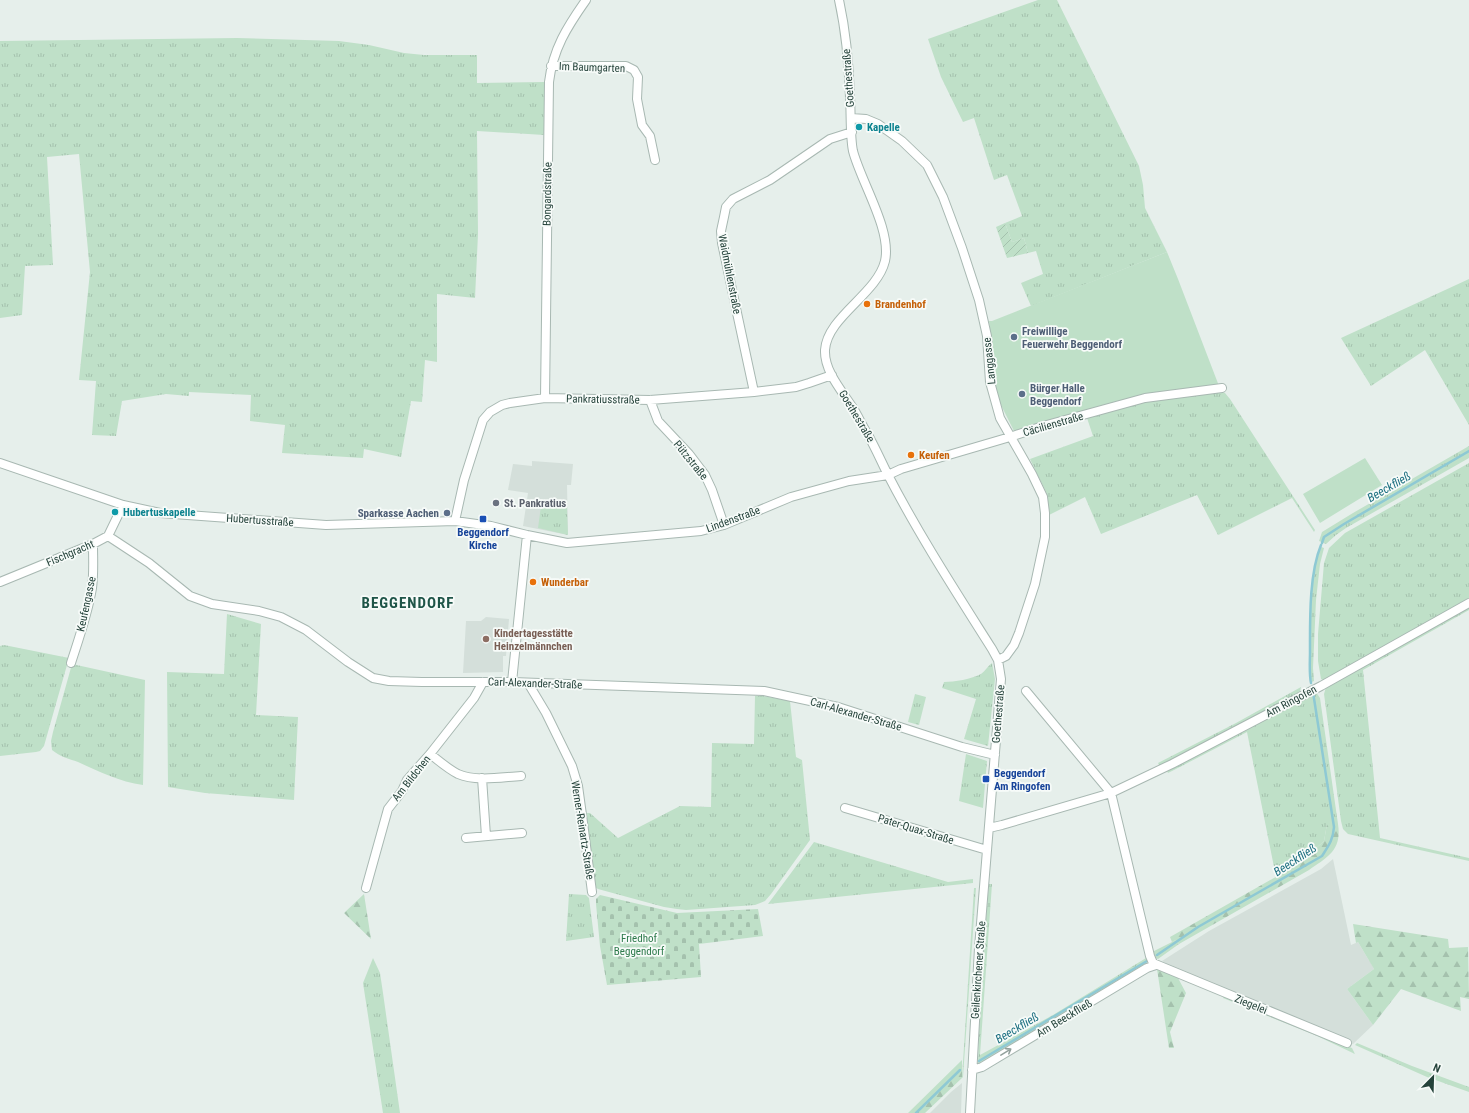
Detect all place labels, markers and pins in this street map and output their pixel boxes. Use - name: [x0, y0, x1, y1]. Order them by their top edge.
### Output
- place label: Kapelle: [867, 121, 900, 134]
- marker: Kapelle: [854, 122, 864, 132]
- place label: Brandenhof: [875, 298, 926, 311]
- marker: Brandenhof: [862, 299, 872, 309]
- place label: Freiwillige Feuerwehr Beggendorf: [1022, 325, 1122, 351]
- marker: Freiwillige Feuerwehr Beggendorf: [1009, 332, 1019, 342]
- place label: Bürger Halle Beggendorf: [1030, 382, 1085, 408]
- marker: Bürger Halle Beggendorf: [1017, 389, 1027, 399]
- place label: Keufen: [919, 449, 950, 462]
- marker: Keufen: [906, 450, 916, 460]
- place label: St. Pankratius: [504, 497, 566, 510]
- marker: St. Pankratius: [491, 498, 501, 508]
- place label: Hubertuskapelle: [123, 506, 196, 519]
- marker: Hubertuskapelle: [110, 507, 120, 517]
- place label: Sparkasse Aachen: [358, 507, 439, 520]
- marker: Sparkasse Aachen: [442, 508, 452, 518]
- marker: Beggendorf Kirche: [478, 514, 488, 524]
- place label: Beggendorf Kirche: [457, 526, 509, 552]
- place label: Wunderbar: [541, 576, 589, 589]
- marker: Wunderbar: [528, 577, 538, 587]
- place label: Kindertagesstätte Heinzelmännchen: [494, 627, 573, 653]
- marker: Kindertagesstätte Heinzelmännchen: [481, 634, 491, 644]
- place label: Beggendorf Am Ringofen: [994, 767, 1050, 793]
- marker: Beggendorf Am Ringofen: [981, 774, 991, 784]

